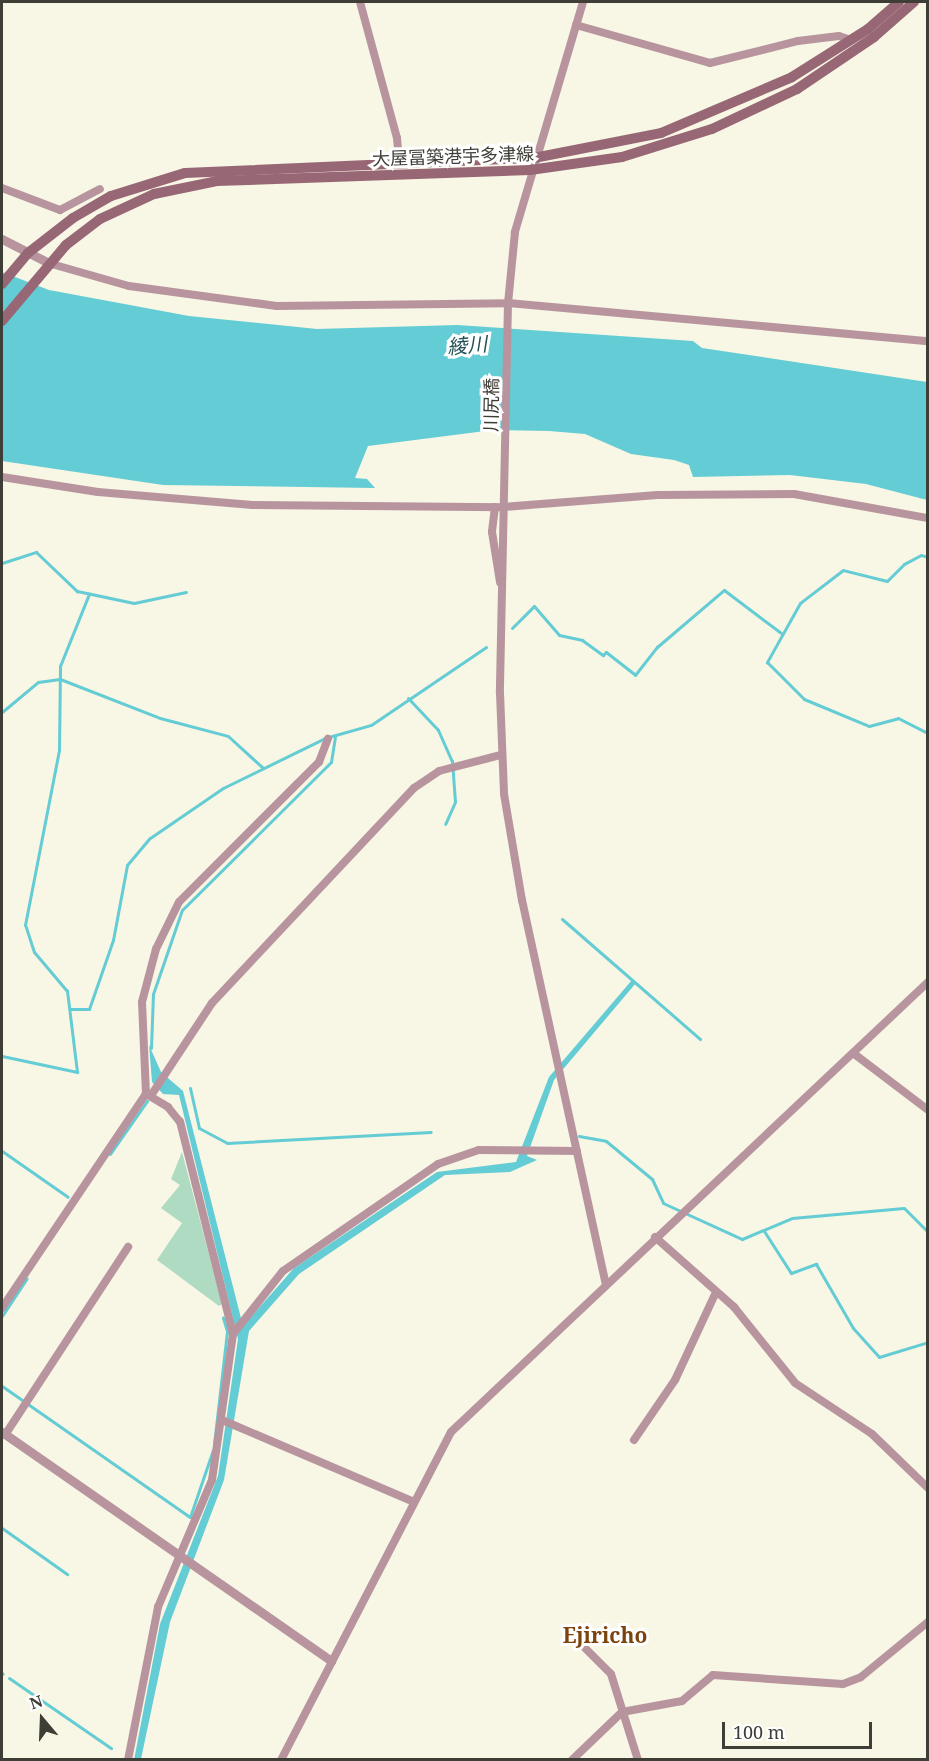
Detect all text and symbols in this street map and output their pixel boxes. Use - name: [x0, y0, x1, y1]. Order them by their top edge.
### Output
- street label: 大屋冨築港宇多津線: [372, 142, 534, 170]
- water label: 綾川: [446, 331, 488, 359]
- street label: 川尻橋: [480, 378, 502, 432]
- district label: Ejiricho: [563, 1622, 647, 1648]
- north arrow: [12, 1689, 72, 1749]
- text: N: [27, 1690, 46, 1714]
- scale bar: [725, 1710, 875, 1748]
- text: 100 m: [733, 1720, 785, 1744]

